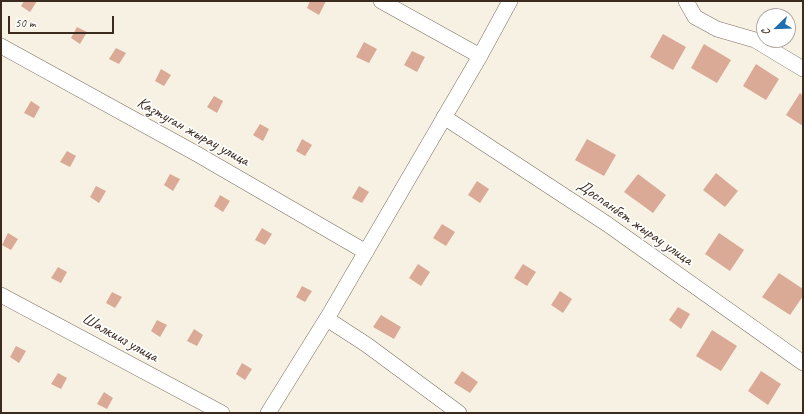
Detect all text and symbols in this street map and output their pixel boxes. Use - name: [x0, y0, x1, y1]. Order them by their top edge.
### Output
- scale bar: [10, 8, 116, 34]
- north arrow: [756, 8, 796, 48]
- text: 50 m: [15, 15, 35, 31]
- text: С: [758, 27, 773, 38]
- street label: Казтуган жырау улица: [134, 93, 252, 171]
- street label: Доспанбет жырау улица: [574, 176, 696, 270]
- street label: Шалкииз улица: [79, 309, 161, 367]

